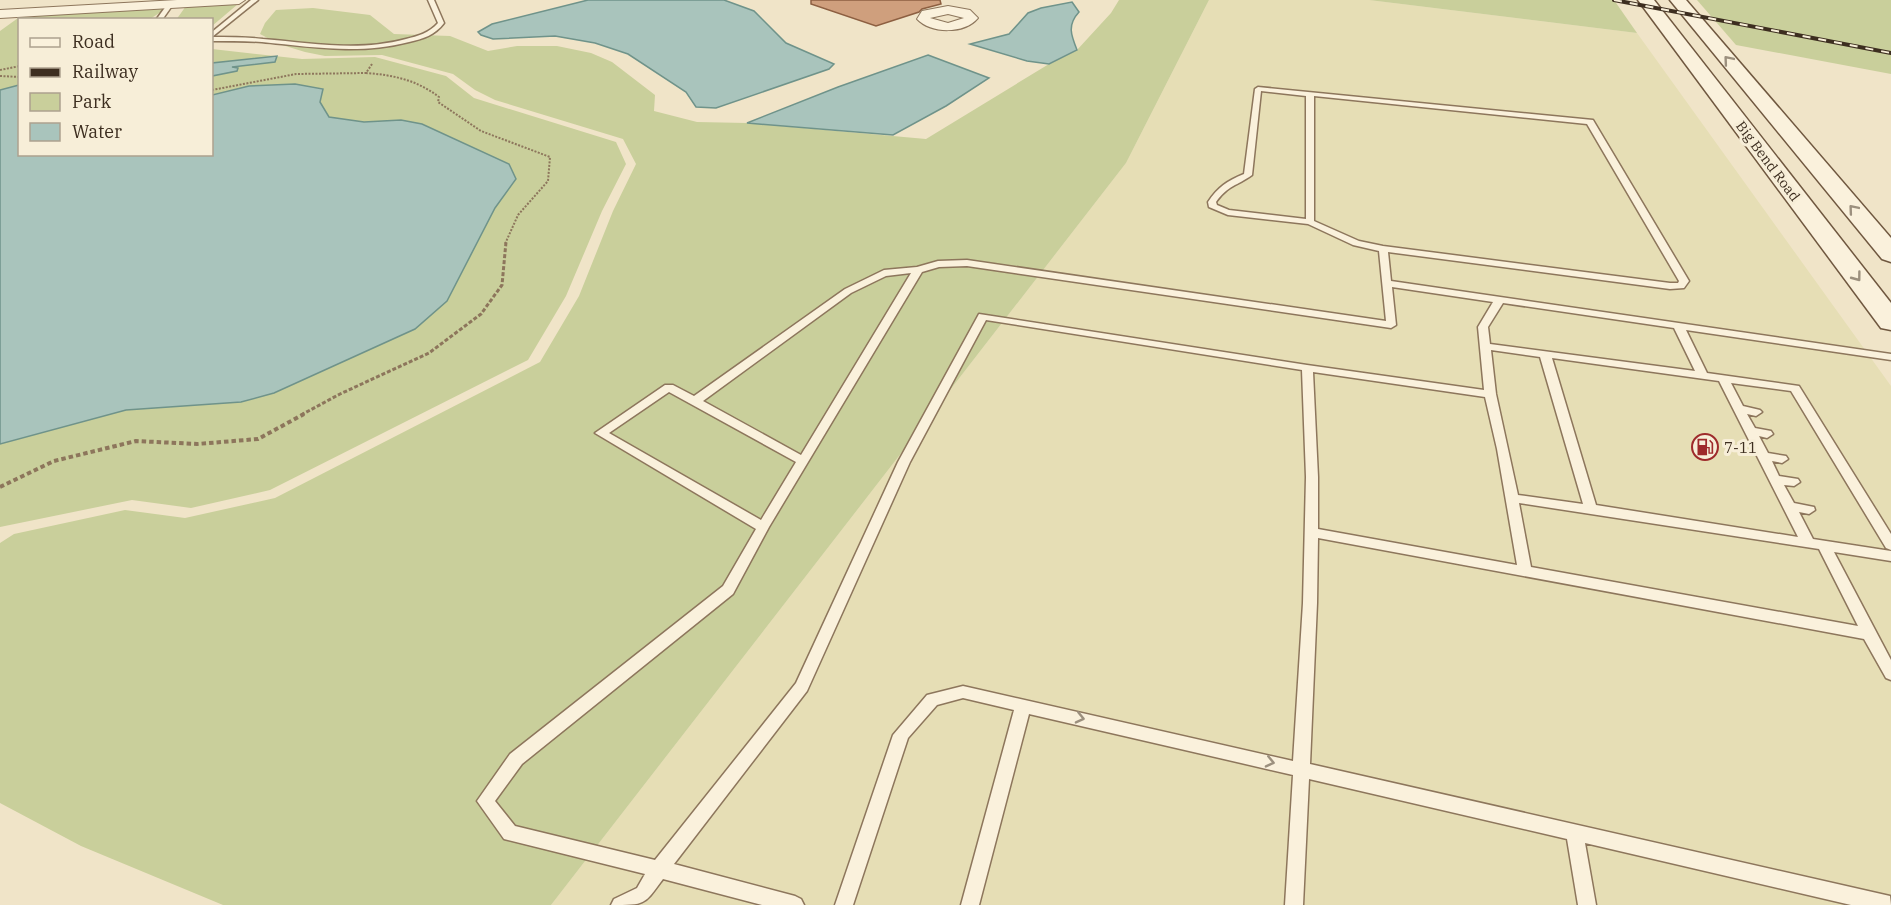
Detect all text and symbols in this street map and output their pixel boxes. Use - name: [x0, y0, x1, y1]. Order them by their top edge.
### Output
- legend: [18, 18, 213, 156]
- text: Road: [72, 30, 115, 53]
- one-way arrow: [1724, 56, 1735, 67]
- text: Railway: [72, 60, 138, 83]
- text: Park: [72, 90, 112, 113]
- street label: Big Bend Road: [1732, 117, 1804, 205]
- text: Water: [72, 120, 122, 143]
- one-way arrow: [1850, 205, 1861, 216]
- one-way arrow: [1849, 270, 1860, 281]
- fuel station icon: 7-11: [1690, 432, 1720, 462]
- place label: 7-11: [1724, 438, 1757, 457]
- one-way arrow: [1074, 710, 1084, 723]
- one-way arrow: [1264, 754, 1274, 767]

